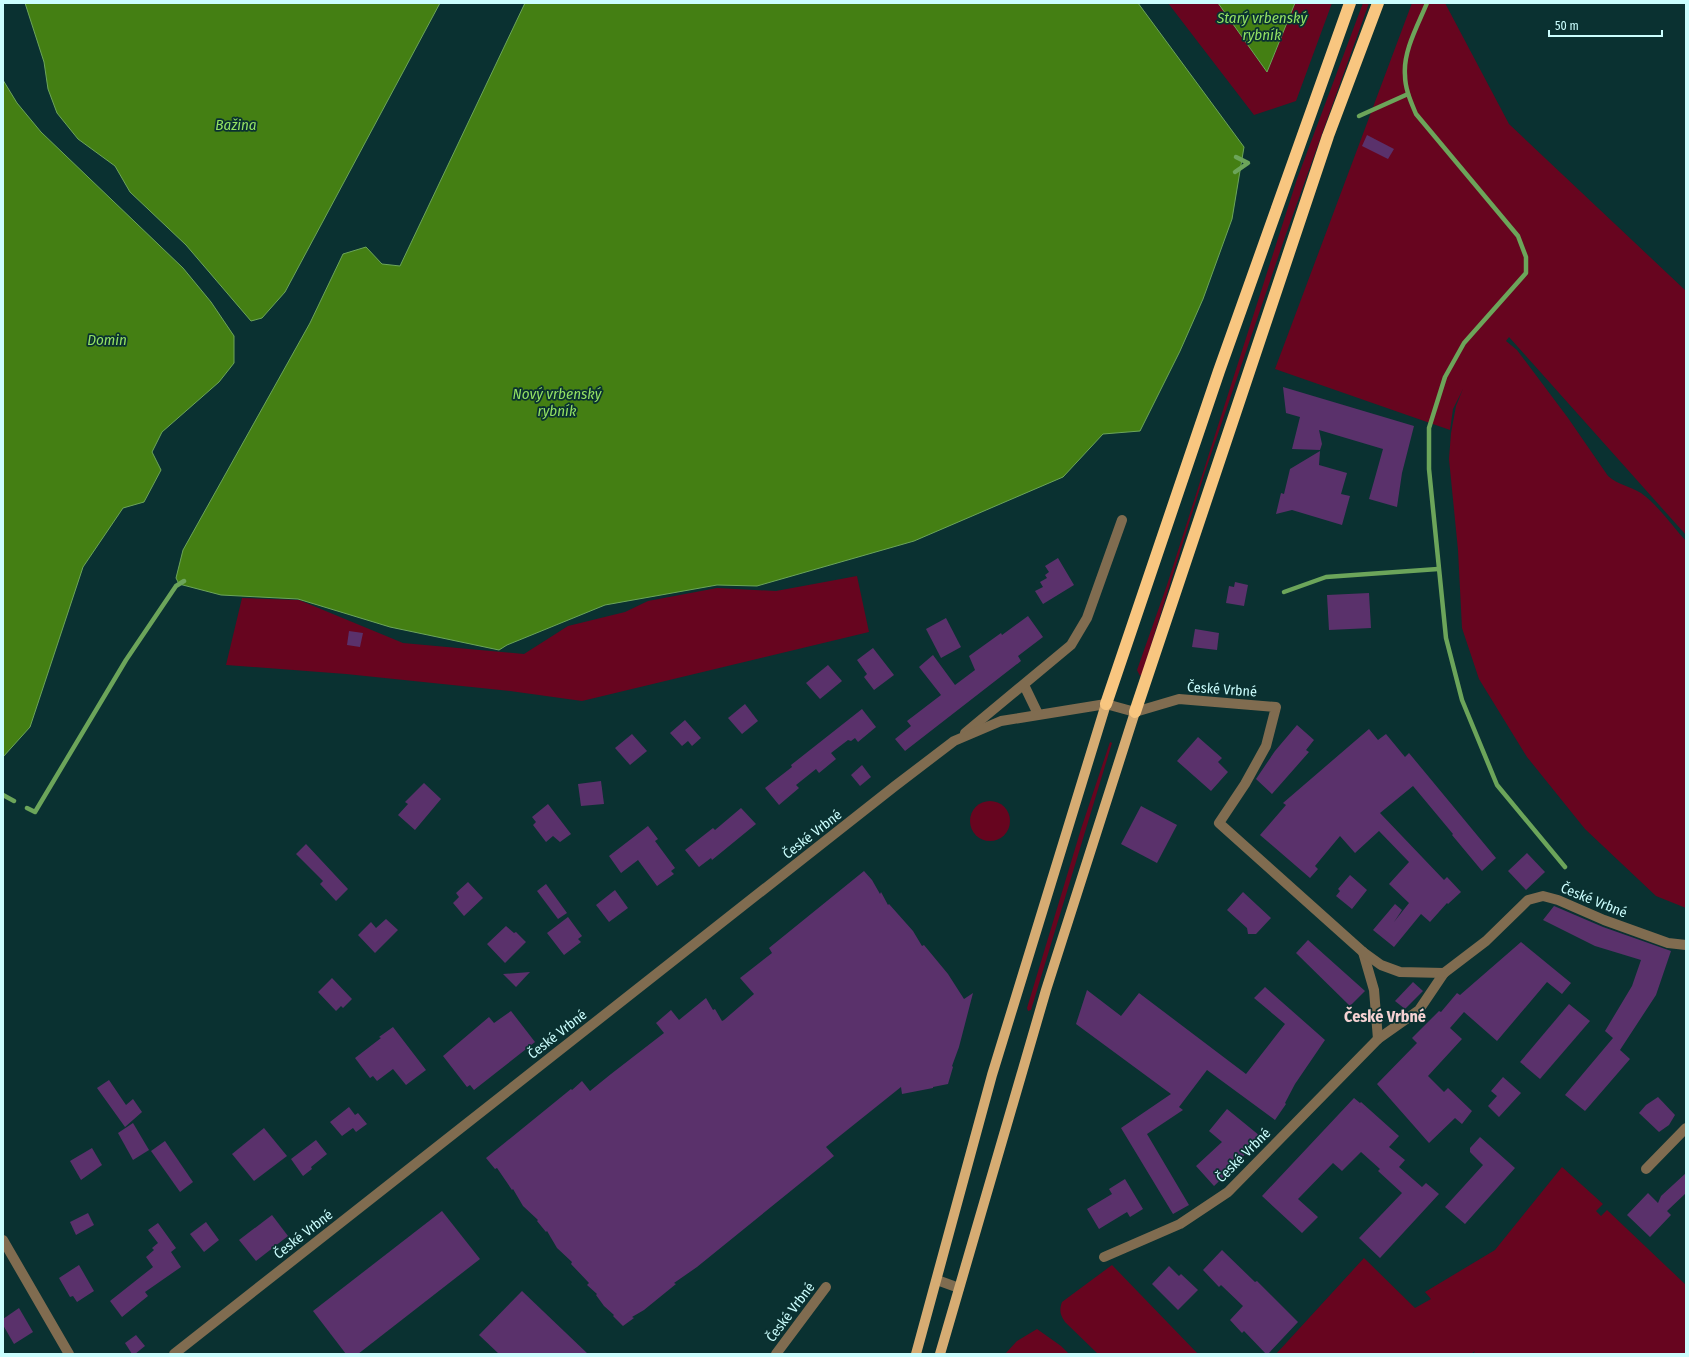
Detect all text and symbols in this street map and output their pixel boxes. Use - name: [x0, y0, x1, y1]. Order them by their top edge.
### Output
- water label: Starý vrbenský rybník: [1216, 9, 1308, 44]
- scale bar: [1549, 12, 1662, 38]
- text: 50 m: [1555, 19, 1579, 33]
- water label: Bažina: [215, 116, 257, 134]
- water label: Domin: [87, 331, 127, 349]
- water label: Nový vrbenský rybník: [513, 385, 603, 420]
- street label: České Vrbné: [1186, 678, 1258, 700]
- street label: České Vrbné: [779, 805, 845, 863]
- street label: České Vrbné: [1558, 879, 1630, 921]
- street label: České Vrbné: [524, 1005, 590, 1063]
- district label: České Vrbné: [1344, 1006, 1426, 1026]
- street label: České Vrbné: [1212, 1124, 1274, 1186]
- street label: České Vrbné: [270, 1205, 336, 1263]
- street label: České Vrbné: [762, 1279, 818, 1345]

